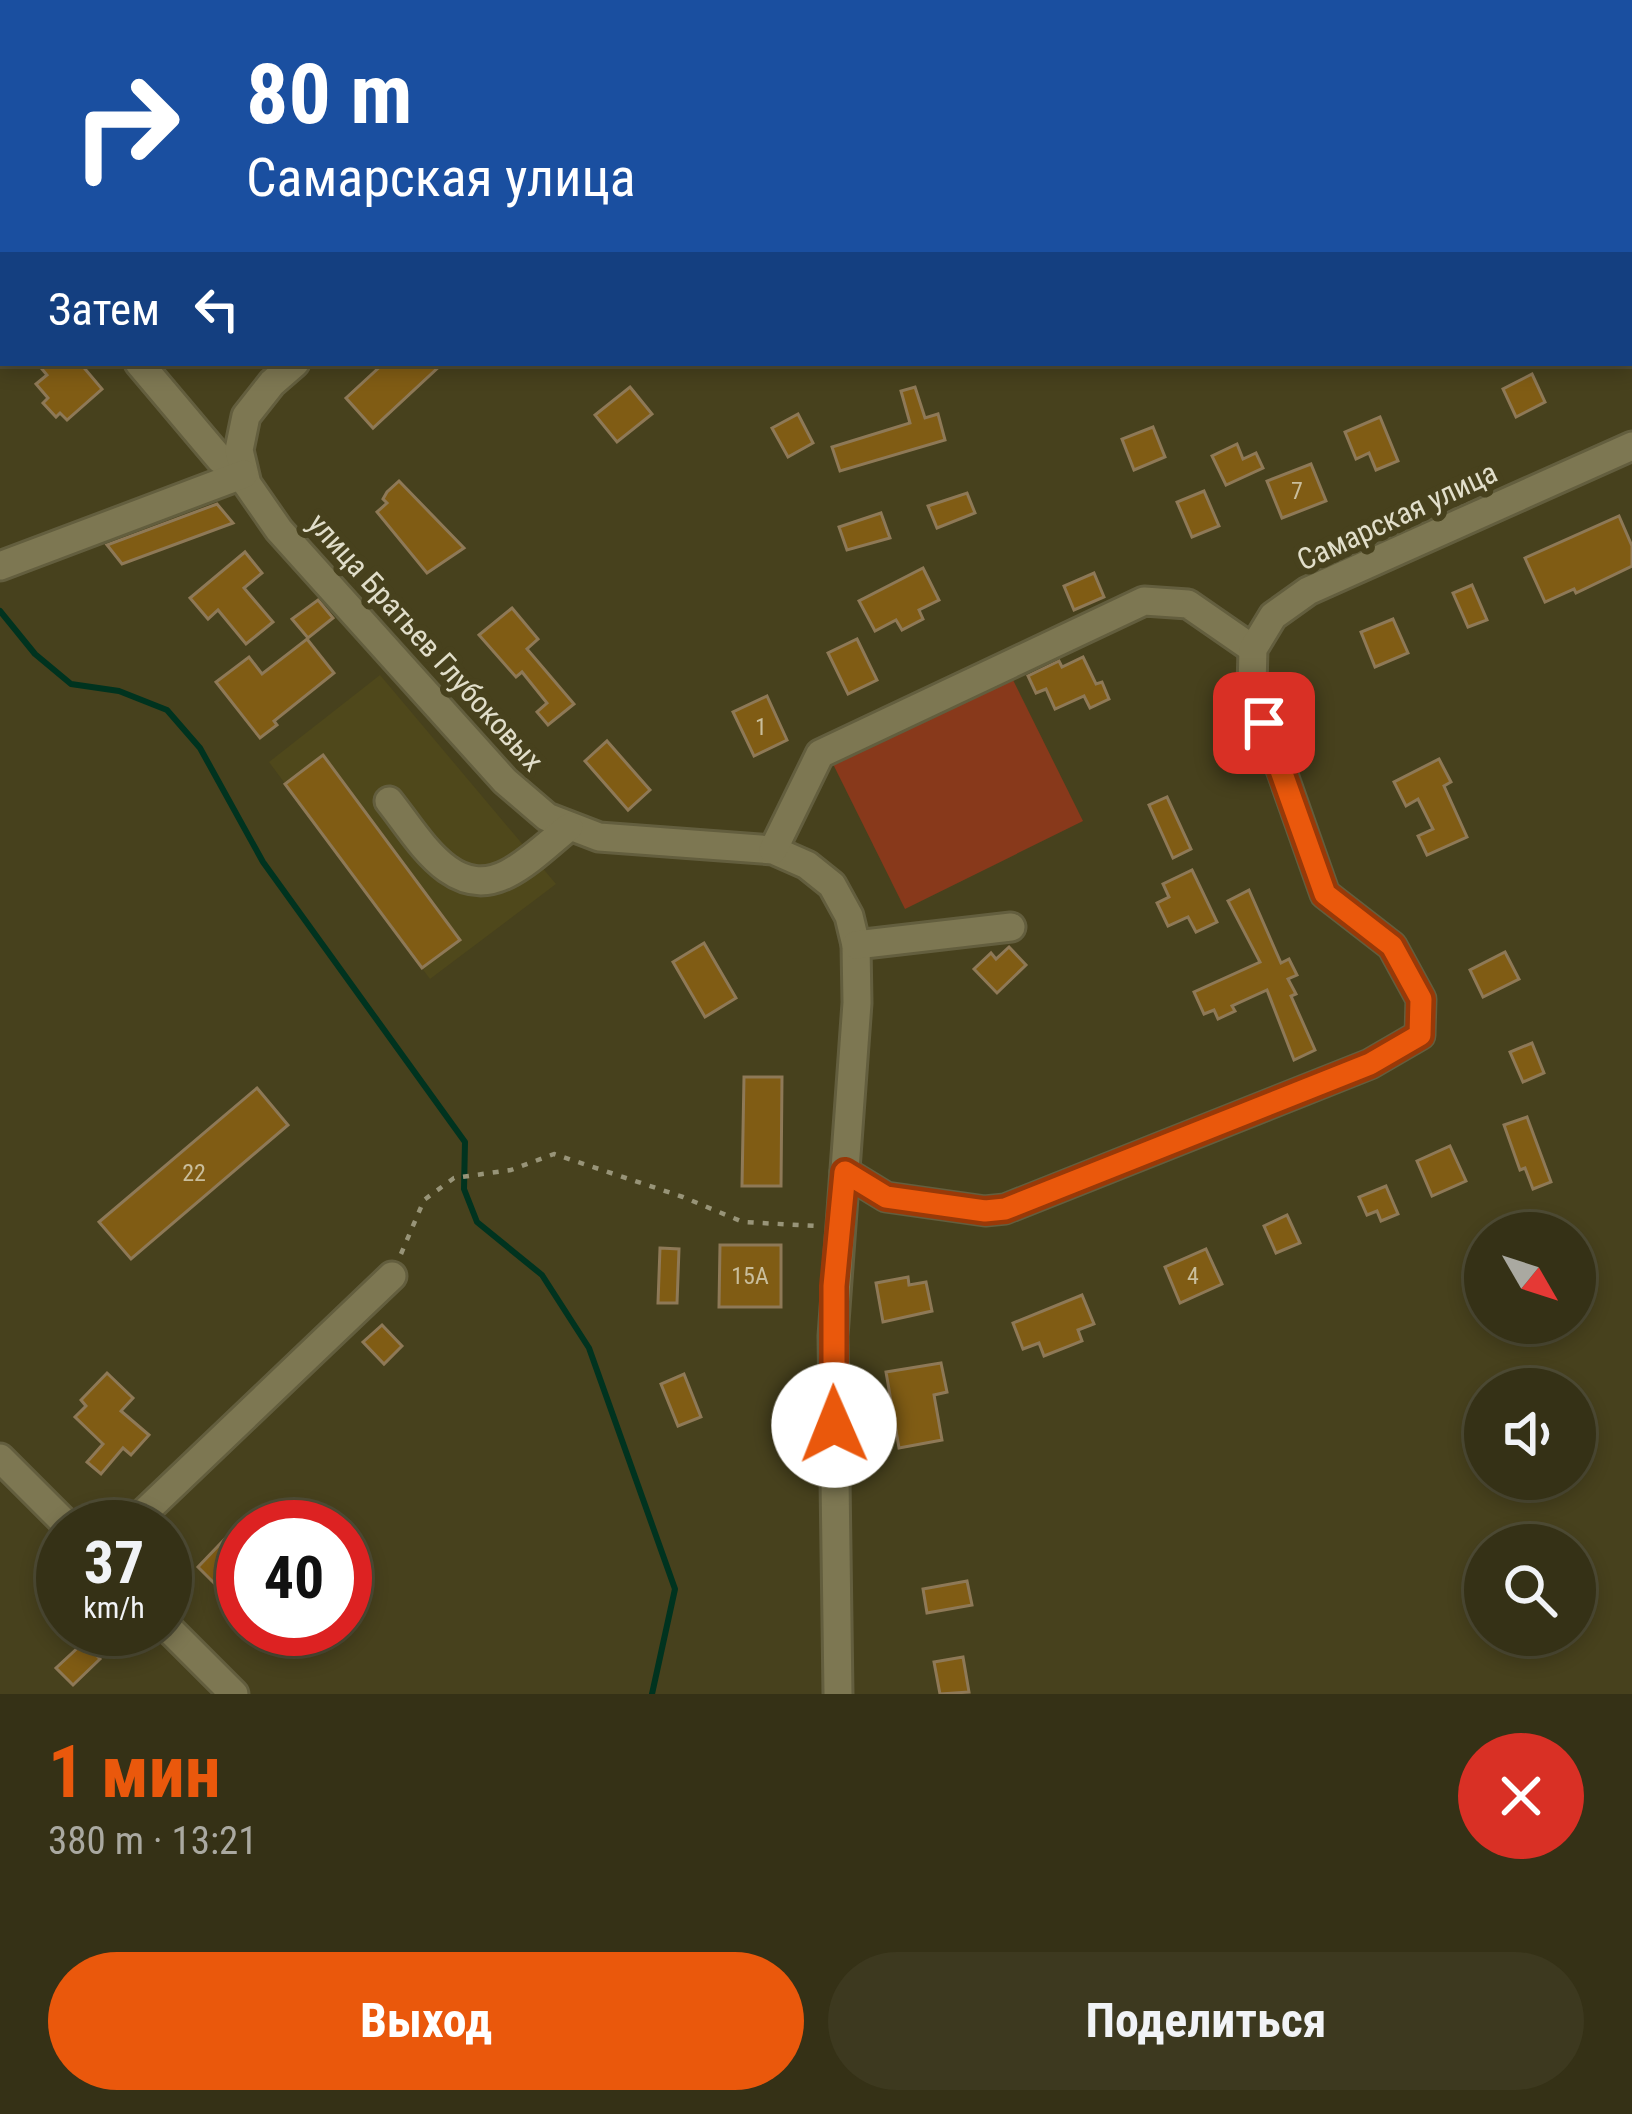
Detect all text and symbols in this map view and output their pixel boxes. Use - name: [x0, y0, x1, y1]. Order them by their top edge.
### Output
- text: 80 m: [246, 45, 413, 144]
- icon: right: [48, 48, 204, 204]
- text: Самарская улица: [246, 146, 636, 209]
- icon: left: [184, 276, 250, 342]
- text: Затем: [48, 283, 160, 336]
- street label: Самарская улица: [1291, 454, 1503, 578]
- house number: 7: [1291, 477, 1303, 505]
- street label: улица Братьев Глубоковых: [301, 506, 551, 778]
- pin: [1213, 672, 1315, 774]
- icon: arrive: [1231, 690, 1297, 756]
- house number: 1: [755, 713, 767, 741]
- house number: 22: [182, 1159, 206, 1187]
- north arrow: [1464, 1212, 1596, 1344]
- map controls: [1464, 1212, 1596, 1656]
- house number: 15А: [731, 1262, 769, 1290]
- house number: 4: [1187, 1262, 1199, 1290]
- position arrow: [771, 1362, 897, 1488]
- button: sound: [1464, 1368, 1596, 1500]
- speed limit sign: 40: [216, 1500, 372, 1656]
- button: search: [1464, 1524, 1596, 1656]
- text: 37: [84, 1527, 144, 1598]
- text: km/h: [83, 1590, 145, 1625]
- text: 1 мин: [48, 1730, 221, 1815]
- button: close: [1458, 1733, 1584, 1859]
- text: 380 m · 13:21: [48, 1818, 258, 1864]
- button: Выход: [48, 1952, 804, 2090]
- button: Поделиться: [828, 1952, 1584, 2090]

